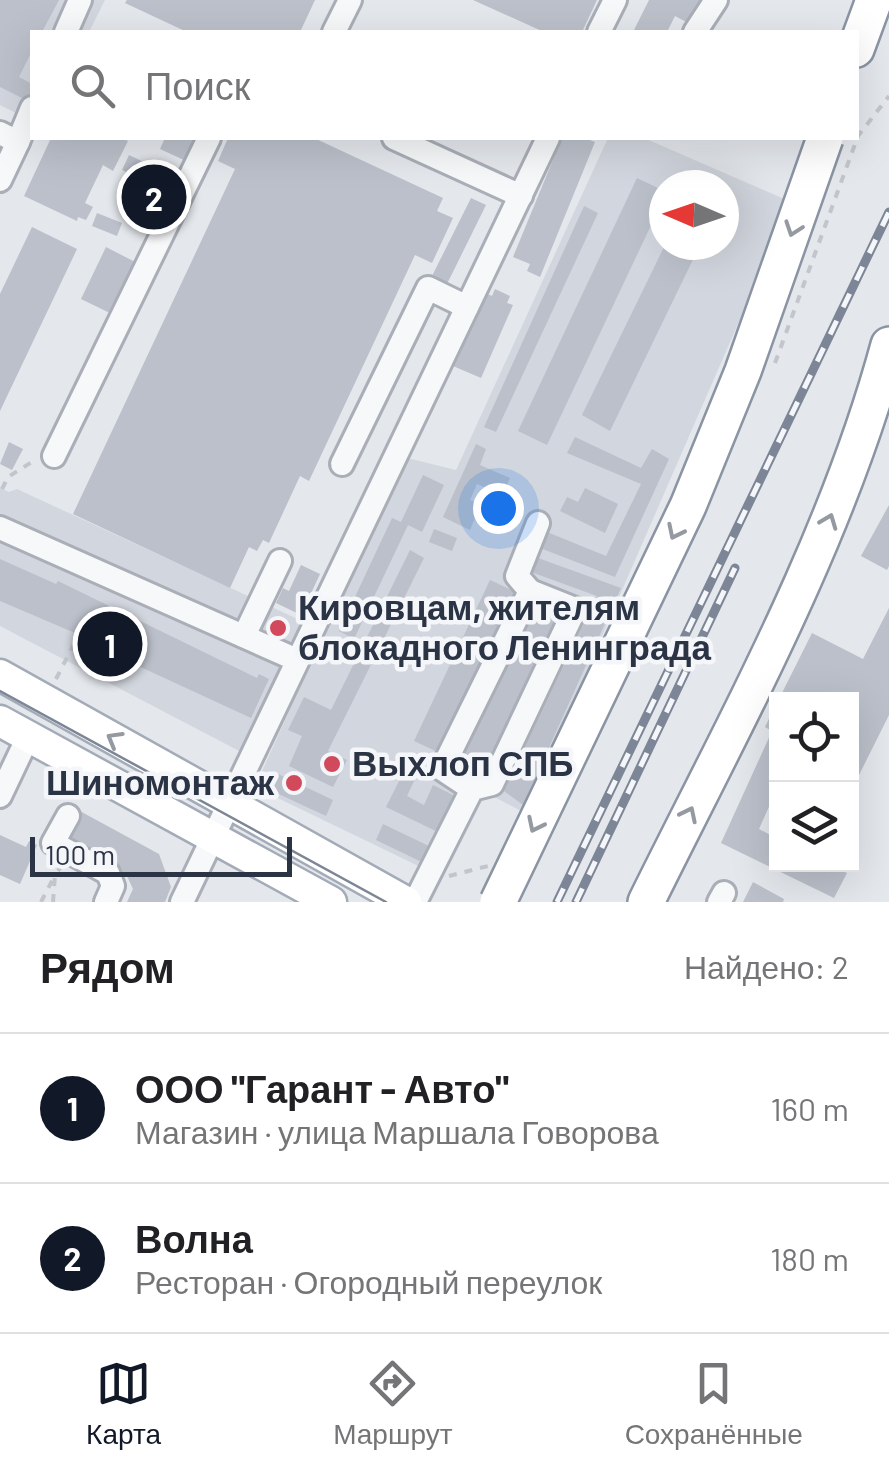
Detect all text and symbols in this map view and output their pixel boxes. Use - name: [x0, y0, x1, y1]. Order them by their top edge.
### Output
- search box: [30, 30, 859, 140]
- icon: search: [65, 58, 120, 113]
- text: Поиск: [145, 62, 250, 108]
- pin: 2: [122, 160, 186, 234]
- north arrow: [649, 170, 739, 260]
- one-way arrow: [784, 220, 805, 237]
- your location: [473, 483, 524, 534]
- one-way arrow: [817, 513, 837, 531]
- one-way arrow: [668, 522, 688, 540]
- place label: Кировцам, жителям блокадного Ленинграда: [298, 585, 712, 667]
- pin: 1: [78, 606, 142, 682]
- marker: Кировцам, жителям блокадного Ленинграда: [267, 617, 289, 639]
- map controls: [769, 692, 859, 872]
- button: locate: [769, 692, 859, 782]
- one-way arrow: [106, 732, 124, 752]
- place label: Выхлоп СПБ: [352, 741, 574, 783]
- marker: Выхлоп СПБ: [321, 753, 343, 775]
- place label: Шиномонтаж: [46, 760, 275, 802]
- marker: Шиномонтаж: [283, 772, 305, 794]
- button: layers: [769, 782, 859, 872]
- one-way arrow: [677, 807, 697, 825]
- one-way arrow: [527, 815, 547, 833]
- scale bar: [30, 832, 292, 876]
- text: 100 m: [45, 837, 115, 871]
- text: Рядом: [40, 941, 175, 991]
- text: Найдено: 2: [684, 947, 849, 985]
- text: ООО "Гарант - Авто": [135, 1065, 509, 1111]
- text: 1: [67, 1089, 78, 1127]
- text: 160 m: [770, 1089, 849, 1127]
- text: Магазин · улица Маршала Говорова: [135, 1112, 659, 1150]
- text: Волна: [135, 1215, 253, 1261]
- text: 2: [64, 1239, 81, 1277]
- text: 180 m: [770, 1239, 849, 1277]
- text: Ресторан · Огородный переулок: [135, 1262, 602, 1300]
- tab: Карта: [86, 1356, 161, 1451]
- tab: Маршрут: [333, 1356, 452, 1451]
- tab: Сохранённые: [625, 1356, 803, 1451]

